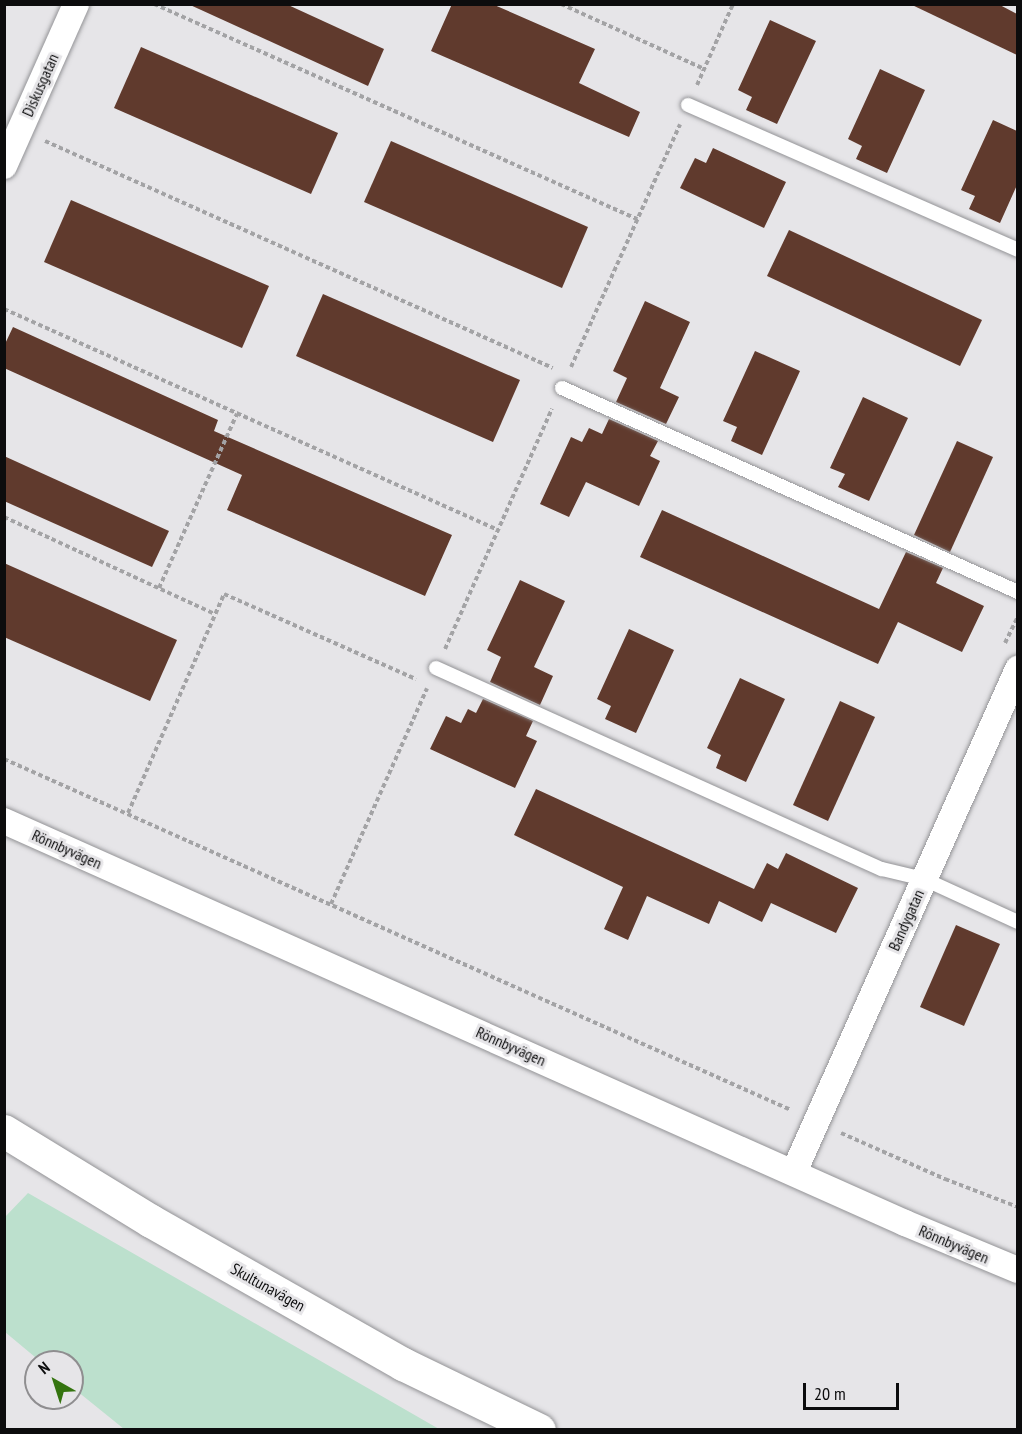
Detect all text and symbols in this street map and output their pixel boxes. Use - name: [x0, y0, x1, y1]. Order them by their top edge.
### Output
- street label: Diskusgatan: [18, 51, 62, 119]
- street label: Rönnbyvägen: [29, 825, 105, 873]
- street label: Bandygatan: [884, 886, 928, 954]
- street label: Rönnbyvägen: [473, 1022, 549, 1070]
- street label: Rönnbyvägen: [916, 1221, 992, 1267]
- street label: Skultunavägen: [228, 1259, 308, 1315]
- north arrow: [24, 1350, 84, 1410]
- text: N: [34, 1357, 54, 1378]
- scale bar: [806, 1371, 902, 1409]
- text: 20 m: [814, 1382, 846, 1405]

